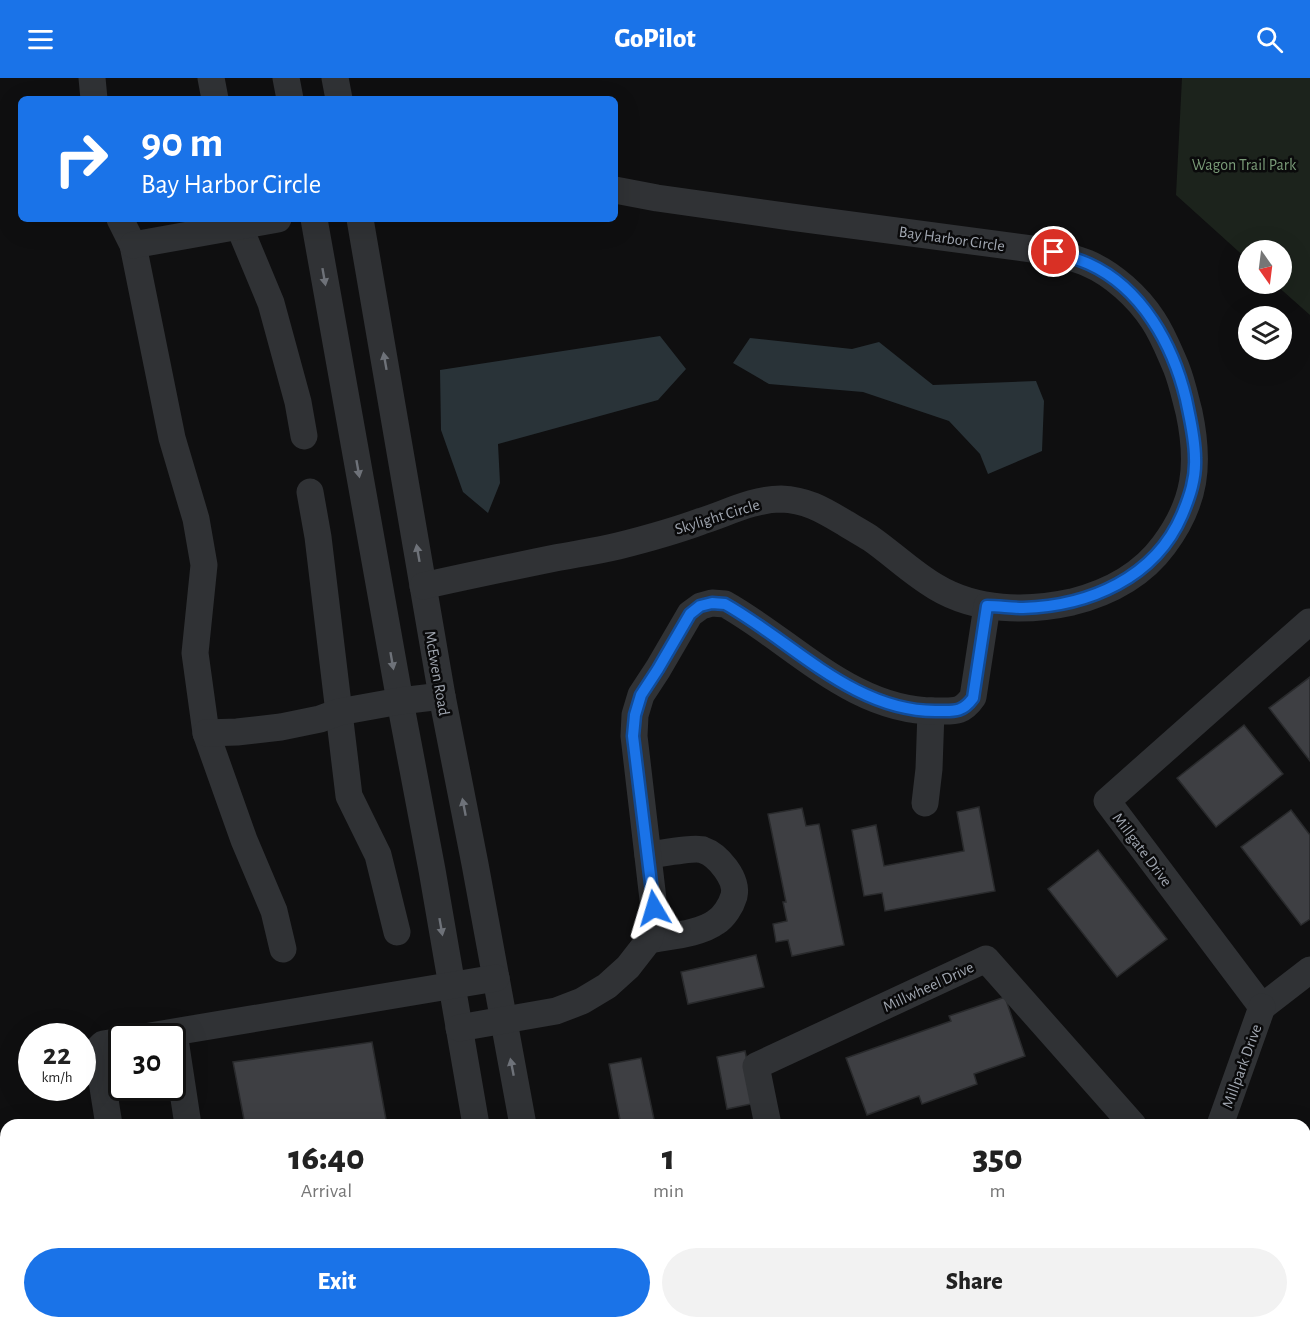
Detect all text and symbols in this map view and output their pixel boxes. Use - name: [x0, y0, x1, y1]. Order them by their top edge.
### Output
- icon: menu: [24, 23, 57, 56]
- icon: search: [1253, 23, 1286, 56]
- text: GoPilot: [614, 25, 696, 52]
- icon: right: [42, 120, 120, 198]
- text: 90 m: [141, 122, 223, 164]
- park label: Wagon Trail Park: [1192, 157, 1297, 173]
- text: Bay Harbor Circle: [141, 171, 321, 198]
- street label: Bay Harbor Circle: [898, 224, 1006, 255]
- pin: [1028, 226, 1079, 277]
- icon: arrive: [1037, 235, 1070, 268]
- north arrow: [1238, 240, 1292, 294]
- map controls: [1238, 240, 1292, 360]
- one-way arrow: [320, 267, 329, 286]
- button: layers: [1238, 306, 1292, 360]
- one-way arrow: [380, 351, 389, 370]
- one-way arrow: [354, 459, 363, 478]
- street label: Skylight Circle: [673, 496, 762, 538]
- one-way arrow: [413, 543, 422, 562]
- street label: McEwen Road: [422, 630, 452, 717]
- one-way arrow: [388, 651, 397, 670]
- one-way arrow: [459, 797, 468, 816]
- street label: Millgate Drive: [1109, 810, 1175, 889]
- position arrow: [622, 876, 686, 940]
- one-way arrow: [437, 918, 446, 937]
- street label: Millwheel Drive: [881, 959, 976, 1015]
- street label: Millpark Drive: [1219, 1022, 1265, 1111]
- speed limit sign: 30: [108, 1023, 186, 1101]
- text: 22: [43, 1040, 71, 1070]
- one-way arrow: [507, 1058, 516, 1077]
- text: km/h: [42, 1070, 72, 1085]
- text: 16:40: [288, 1140, 365, 1176]
- text: 1: [662, 1140, 675, 1176]
- text: 350: [972, 1140, 1023, 1176]
- text: Arrival: [301, 1181, 352, 1201]
- text: min: [653, 1181, 684, 1201]
- text: m: [990, 1181, 1006, 1201]
- button: Exit: [24, 1248, 650, 1317]
- button: Share: [662, 1248, 1287, 1317]

